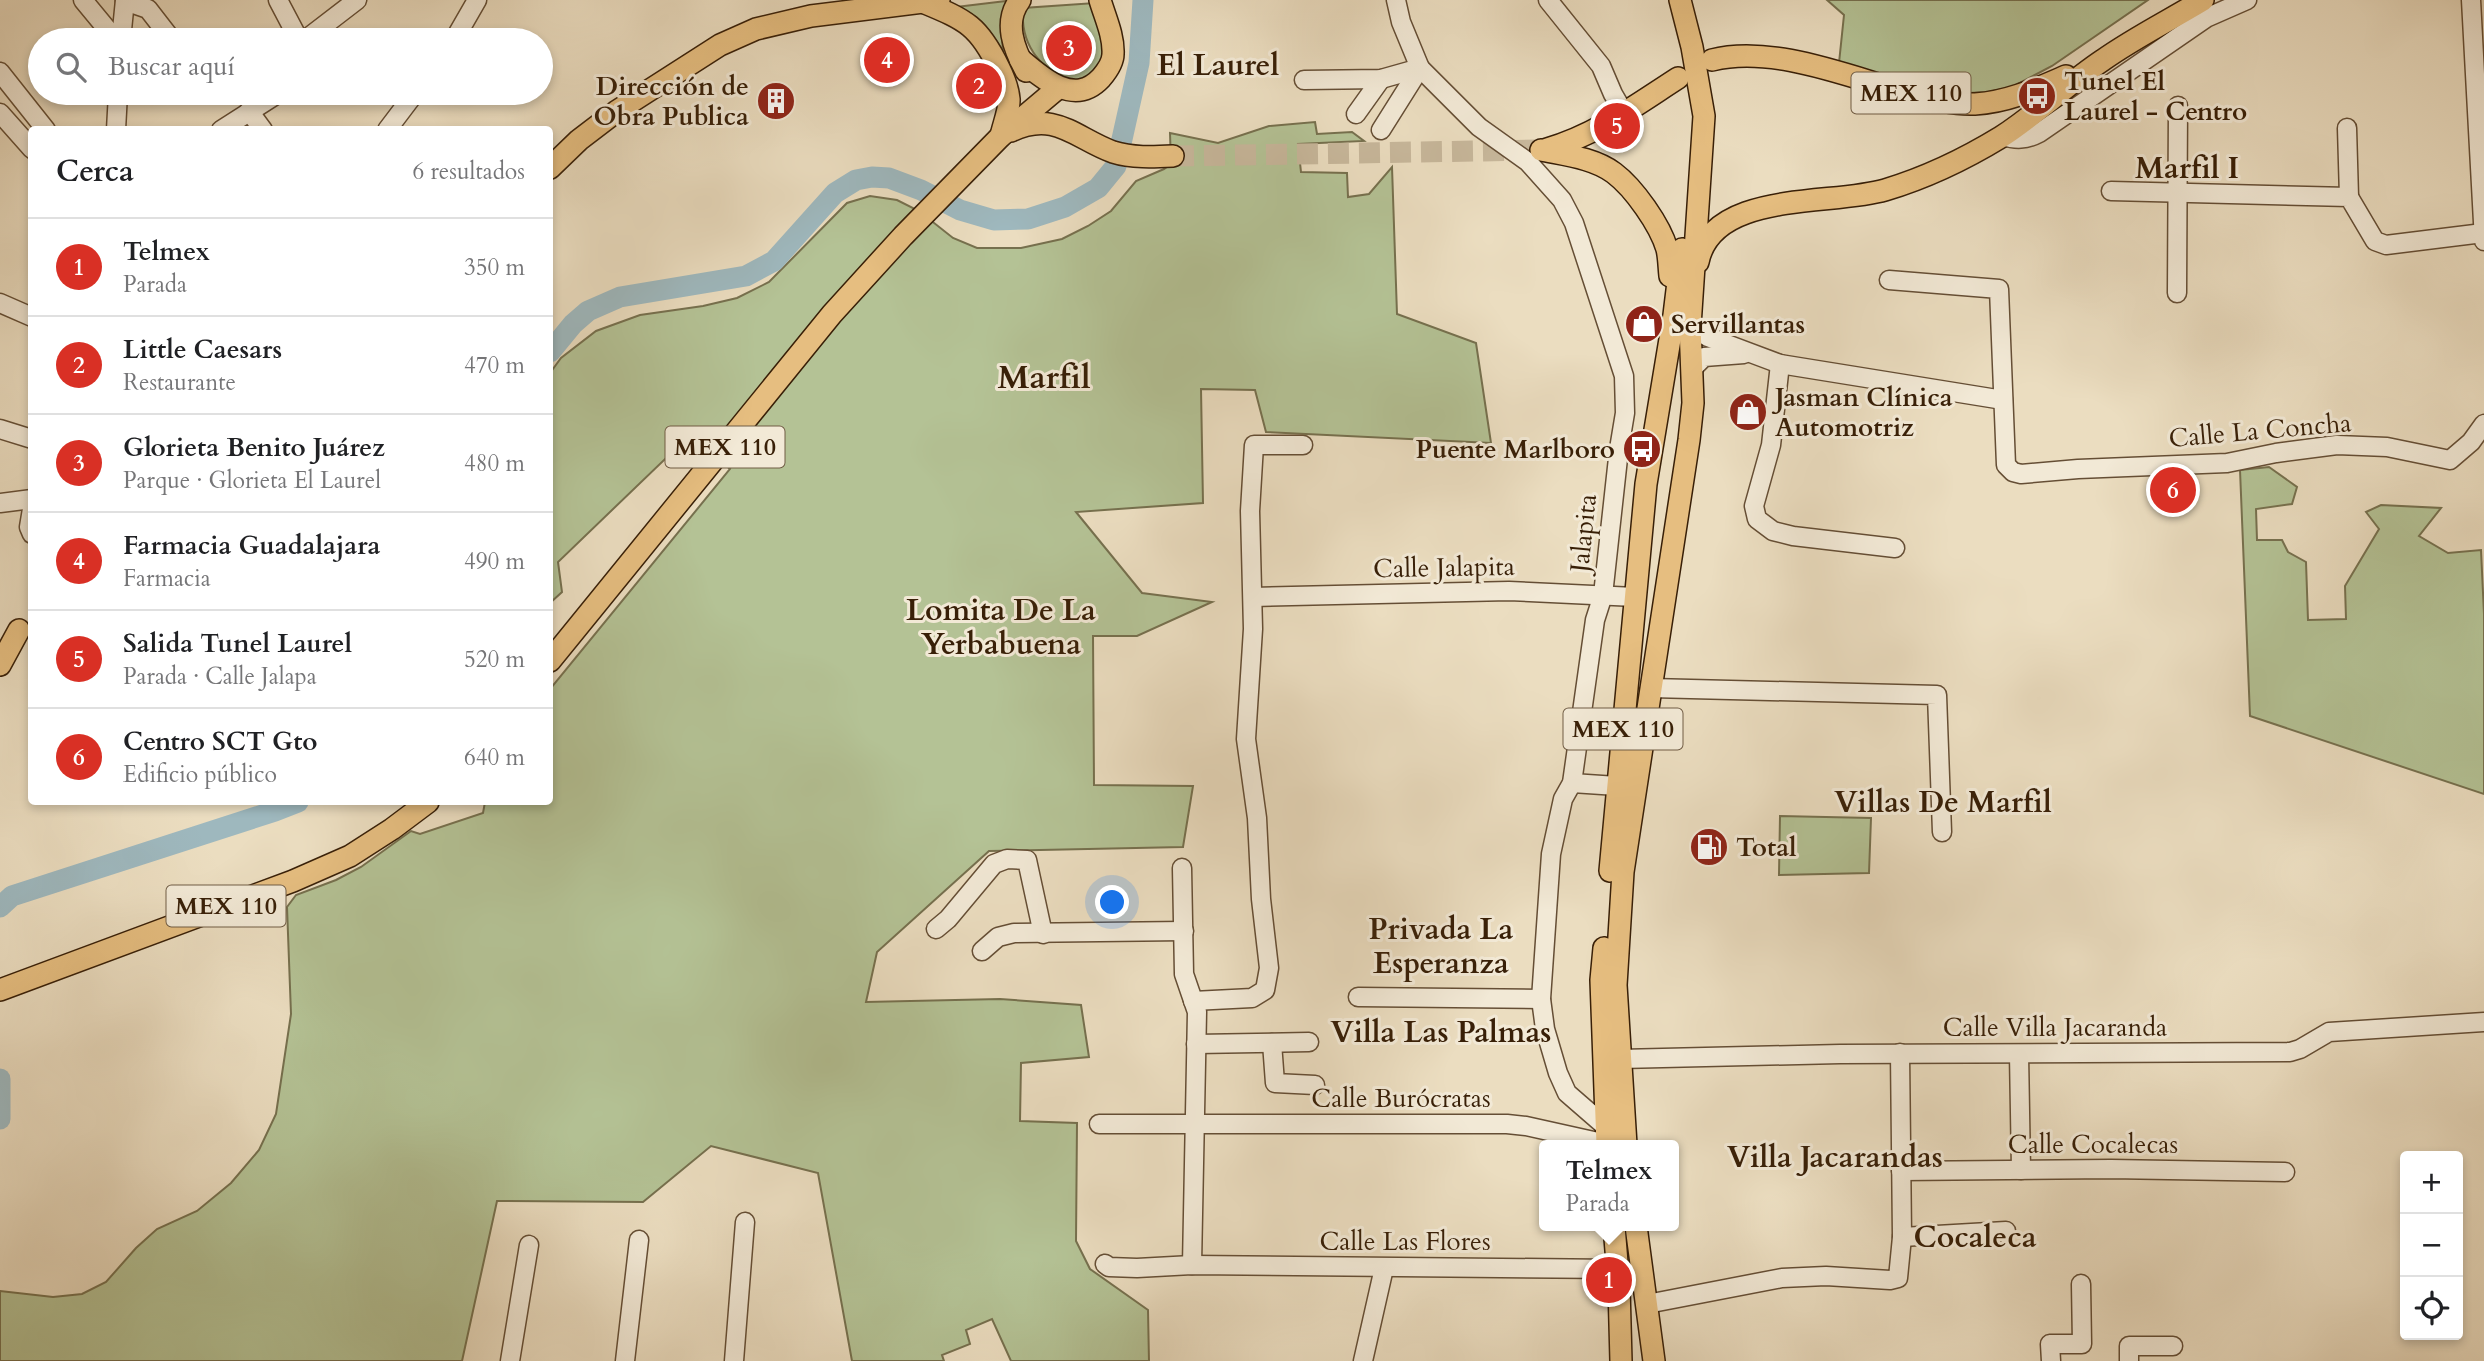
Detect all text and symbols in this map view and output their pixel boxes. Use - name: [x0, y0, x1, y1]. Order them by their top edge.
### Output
- pin: 3: [1046, 22, 1092, 74]
- search box: [28, 28, 553, 105]
- pin: 4: [864, 34, 910, 86]
- district label: El Laurel: [1157, 45, 1279, 86]
- icon: search: [52, 48, 90, 86]
- text: Buscar aquí: [108, 49, 235, 84]
- pin: 2: [956, 60, 1002, 112]
- place label: Tunel El Laurel - Centro: [2064, 64, 2247, 129]
- place label: Dirección de Obra Publica: [594, 69, 749, 134]
- road number: MEX 110: [1852, 72, 1970, 114]
- bus stop icon: Tunel El Laurel - Centro: [2016, 75, 2058, 117]
- building icon: Dirección de Obra Publica: [755, 80, 797, 122]
- pin: 5: [1594, 100, 1640, 152]
- district label: Marfil I: [2135, 148, 2239, 189]
- text: Cerca: [56, 151, 134, 192]
- text: 6 resultados: [412, 156, 525, 187]
- text: Telmex: [123, 234, 210, 269]
- text: 1: [73, 252, 85, 283]
- text: 350 m: [464, 252, 525, 283]
- text: Parada: [123, 269, 187, 300]
- shop icon: Servillantas: [1623, 303, 1665, 345]
- place label: Servillantas: [1671, 307, 1805, 342]
- text: Little Caesars: [123, 332, 282, 367]
- text: 2: [73, 350, 85, 381]
- text: 470 m: [464, 350, 525, 381]
- district label: Marfil: [997, 355, 1091, 400]
- text: Restaurante: [123, 367, 236, 398]
- place label: Jasman Clínica Automotriz: [1771, 380, 1953, 445]
- shop icon: Jasman Clínica Automotriz: [1727, 391, 1769, 433]
- street label: Calle La Concha: [2167, 405, 2353, 456]
- road number: MEX 110: [666, 426, 784, 467]
- bus stop icon: Puente Marlboro: [1621, 428, 1663, 470]
- text: Glorieta Benito Juárez: [123, 430, 385, 465]
- place label: Puente Marlboro: [1416, 432, 1615, 467]
- text: 3: [73, 448, 85, 479]
- text: 480 m: [464, 448, 525, 479]
- pin: 6: [2150, 464, 2196, 516]
- text: Parque · Glorieta El Laurel: [123, 465, 381, 496]
- street label: Jalapita: [1562, 492, 1605, 578]
- text: Farmacia Guadalajara: [123, 528, 381, 563]
- text: 4: [73, 546, 85, 577]
- text: 490 m: [464, 546, 525, 577]
- street label: Calle Jalapita: [1373, 549, 1515, 586]
- text: Farmacia: [123, 563, 211, 594]
- district label: Lomita De La Yerbabuena: [906, 590, 1096, 665]
- text: Salida Tunel Laurel: [123, 626, 352, 661]
- text: 5: [73, 644, 85, 675]
- text: 520 m: [464, 644, 525, 675]
- text: Parada · Calle Jalapa: [123, 661, 317, 692]
- road number: MEX 110: [1564, 708, 1682, 750]
- text: Centro SCT Gto: [123, 724, 318, 759]
- text: 6: [73, 742, 85, 773]
- text: 640 m: [464, 742, 525, 773]
- text: Edificio público: [123, 759, 277, 790]
- district label: Villas De Marfil: [1834, 782, 2052, 823]
- fuel station icon: Total: [1688, 826, 1730, 868]
- place label: Total: [1736, 830, 1797, 865]
- road number: MEX 110: [166, 885, 286, 926]
- your location: [1095, 885, 1129, 919]
- district label: Privada La Esperanza: [1368, 909, 1514, 984]
- street label: Calle Villa Jacaranda: [1943, 1010, 2167, 1045]
- district label: Villa Las Palmas: [1331, 1012, 1551, 1053]
- street label: Calle Burócratas: [1311, 1081, 1491, 1116]
- street label: Calle Cocalecas: [2008, 1127, 2178, 1162]
- district label: Villa Jacarandas: [1727, 1137, 1943, 1178]
- popup: [1539, 1140, 1679, 1231]
- map controls: [2400, 1151, 2463, 1340]
- button: +: [2400, 1151, 2463, 1214]
- text: Telmex: [1566, 1153, 1652, 1188]
- text: Parada: [1566, 1188, 1630, 1219]
- button: −: [2400, 1214, 2463, 1277]
- district label: Cocaleca: [1913, 1217, 2037, 1258]
- street label: Calle Las Flores: [1319, 1224, 1491, 1259]
- pin: 1: [1586, 1254, 1632, 1306]
- button: locate: [2400, 1277, 2463, 1340]

